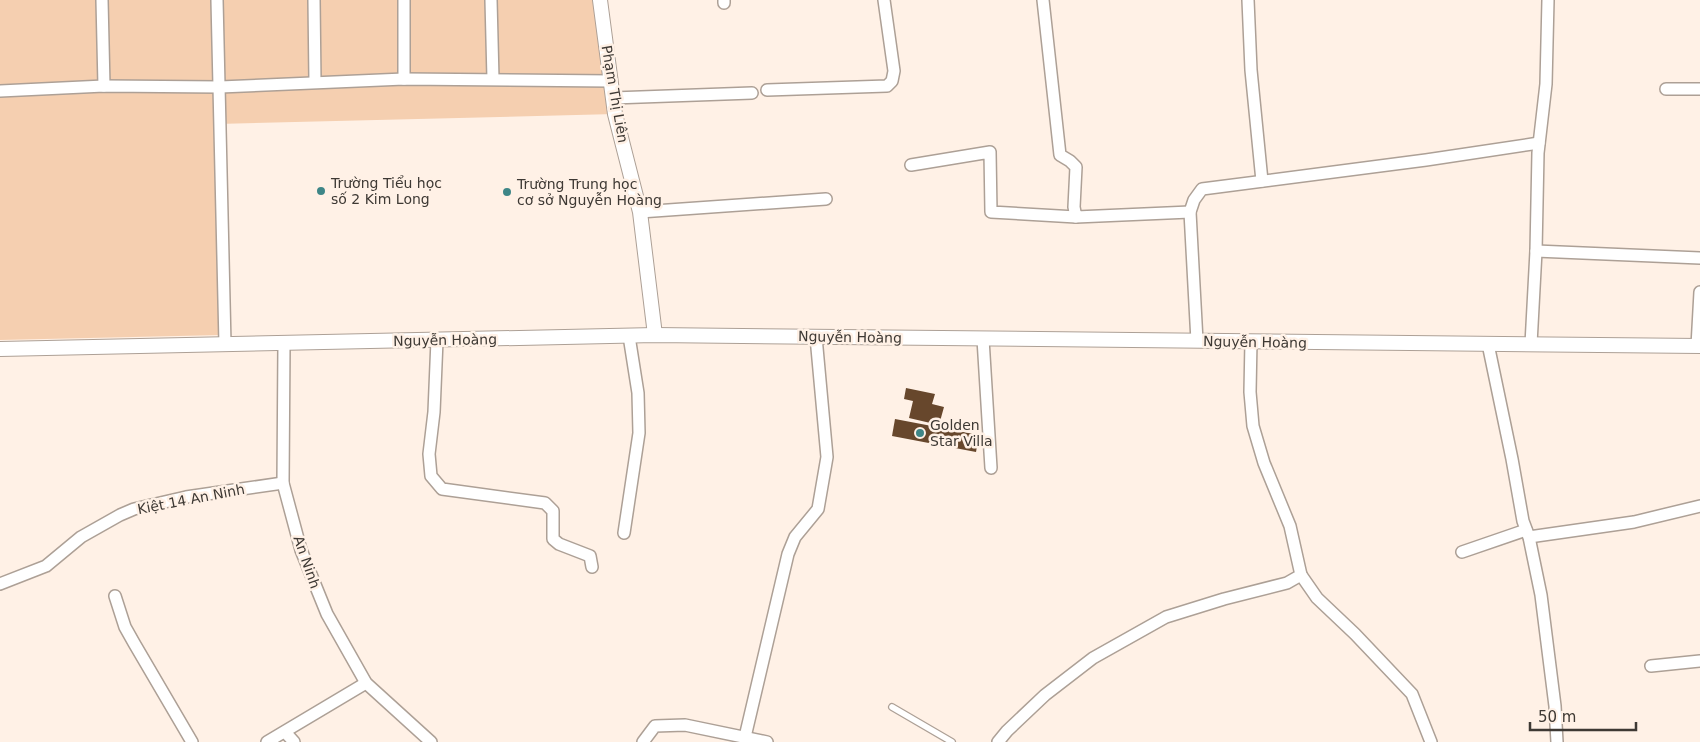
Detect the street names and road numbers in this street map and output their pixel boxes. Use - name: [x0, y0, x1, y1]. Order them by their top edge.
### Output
- street label: Phạm Thị Liên: [599, 44, 631, 144]
- street label: Nguyễn Hoàng: [798, 328, 902, 346]
- street label: Nguyễn Hoàng: [393, 331, 497, 349]
- street label: Nguyễn Hoàng: [1203, 333, 1307, 351]
- street label: Kiệt 14 An Ninh: [136, 481, 246, 517]
- street label: An Ninh: [290, 533, 324, 591]

